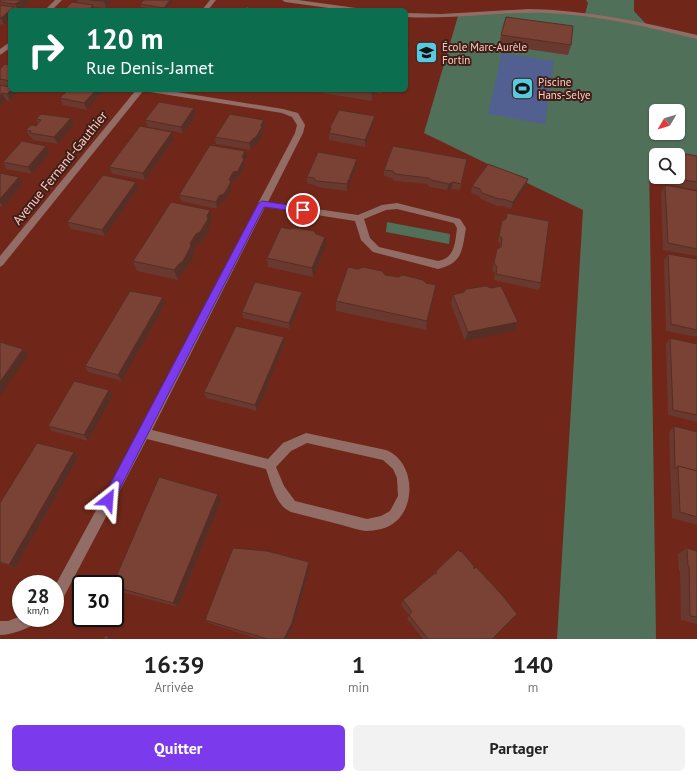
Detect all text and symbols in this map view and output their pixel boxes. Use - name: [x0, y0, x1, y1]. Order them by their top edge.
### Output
- text: 120 m: [86, 20, 163, 57]
- icon: right: [20, 24, 72, 76]
- school or university icon: École Marc-Aurèle Fortin: [414, 40, 440, 66]
- place label: École Marc-Aurèle Fortin: [442, 40, 527, 67]
- text: Rue Denis-Jamet: [86, 56, 214, 79]
- sports icon: Piscine Hans-Selye: [509, 75, 535, 101]
- place label: Piscine Hans-Selye: [538, 75, 591, 102]
- north arrow: [649, 104, 685, 140]
- map controls: [649, 104, 685, 184]
- street label: Avenue Fernand-Gauthier: [9, 107, 112, 228]
- button: search: [649, 148, 685, 184]
- pin: [286, 193, 320, 227]
- icon: arrive: [292, 199, 314, 221]
- position arrow: [87, 479, 129, 521]
- speed limit sign: 30: [72, 575, 124, 627]
- text: 28: [27, 583, 49, 609]
- text: km/h: [27, 604, 49, 617]
- text: 16:39: [144, 649, 204, 680]
- text: 1: [352, 649, 365, 680]
- text: 140: [513, 649, 553, 680]
- text: Arrivée: [154, 679, 194, 696]
- text: min: [348, 679, 369, 696]
- text: m: [528, 679, 538, 696]
- button: Quitter: [12, 725, 345, 771]
- button: Partager: [353, 725, 685, 771]

